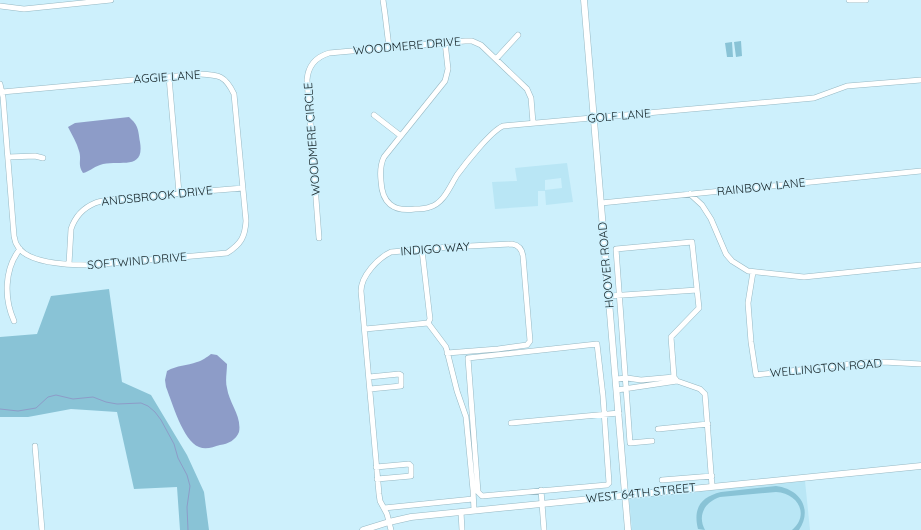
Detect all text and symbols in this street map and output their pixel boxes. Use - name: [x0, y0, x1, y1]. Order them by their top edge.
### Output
- street label: WOODMERE DRIVE: [353, 33, 462, 58]
- street label: AGGIE LANE: [133, 67, 201, 86]
- street label: WOODMERE CIRCLE: [300, 82, 323, 196]
- street label: GOLF LANE: [587, 105, 652, 126]
- street label: RAINBOW LANE: [716, 174, 806, 199]
- street label: ANDSBROOK DRIVE: [101, 182, 214, 209]
- street label: HOOVER ROAD: [594, 221, 617, 309]
- street label: INDIGO WAY: [400, 239, 470, 258]
- street label: SOFTWIND DRIVE: [87, 249, 188, 272]
- street label: WELLINGTON ROAD: [769, 355, 883, 380]
- street label: WEST 64TH STREET: [585, 479, 697, 506]

